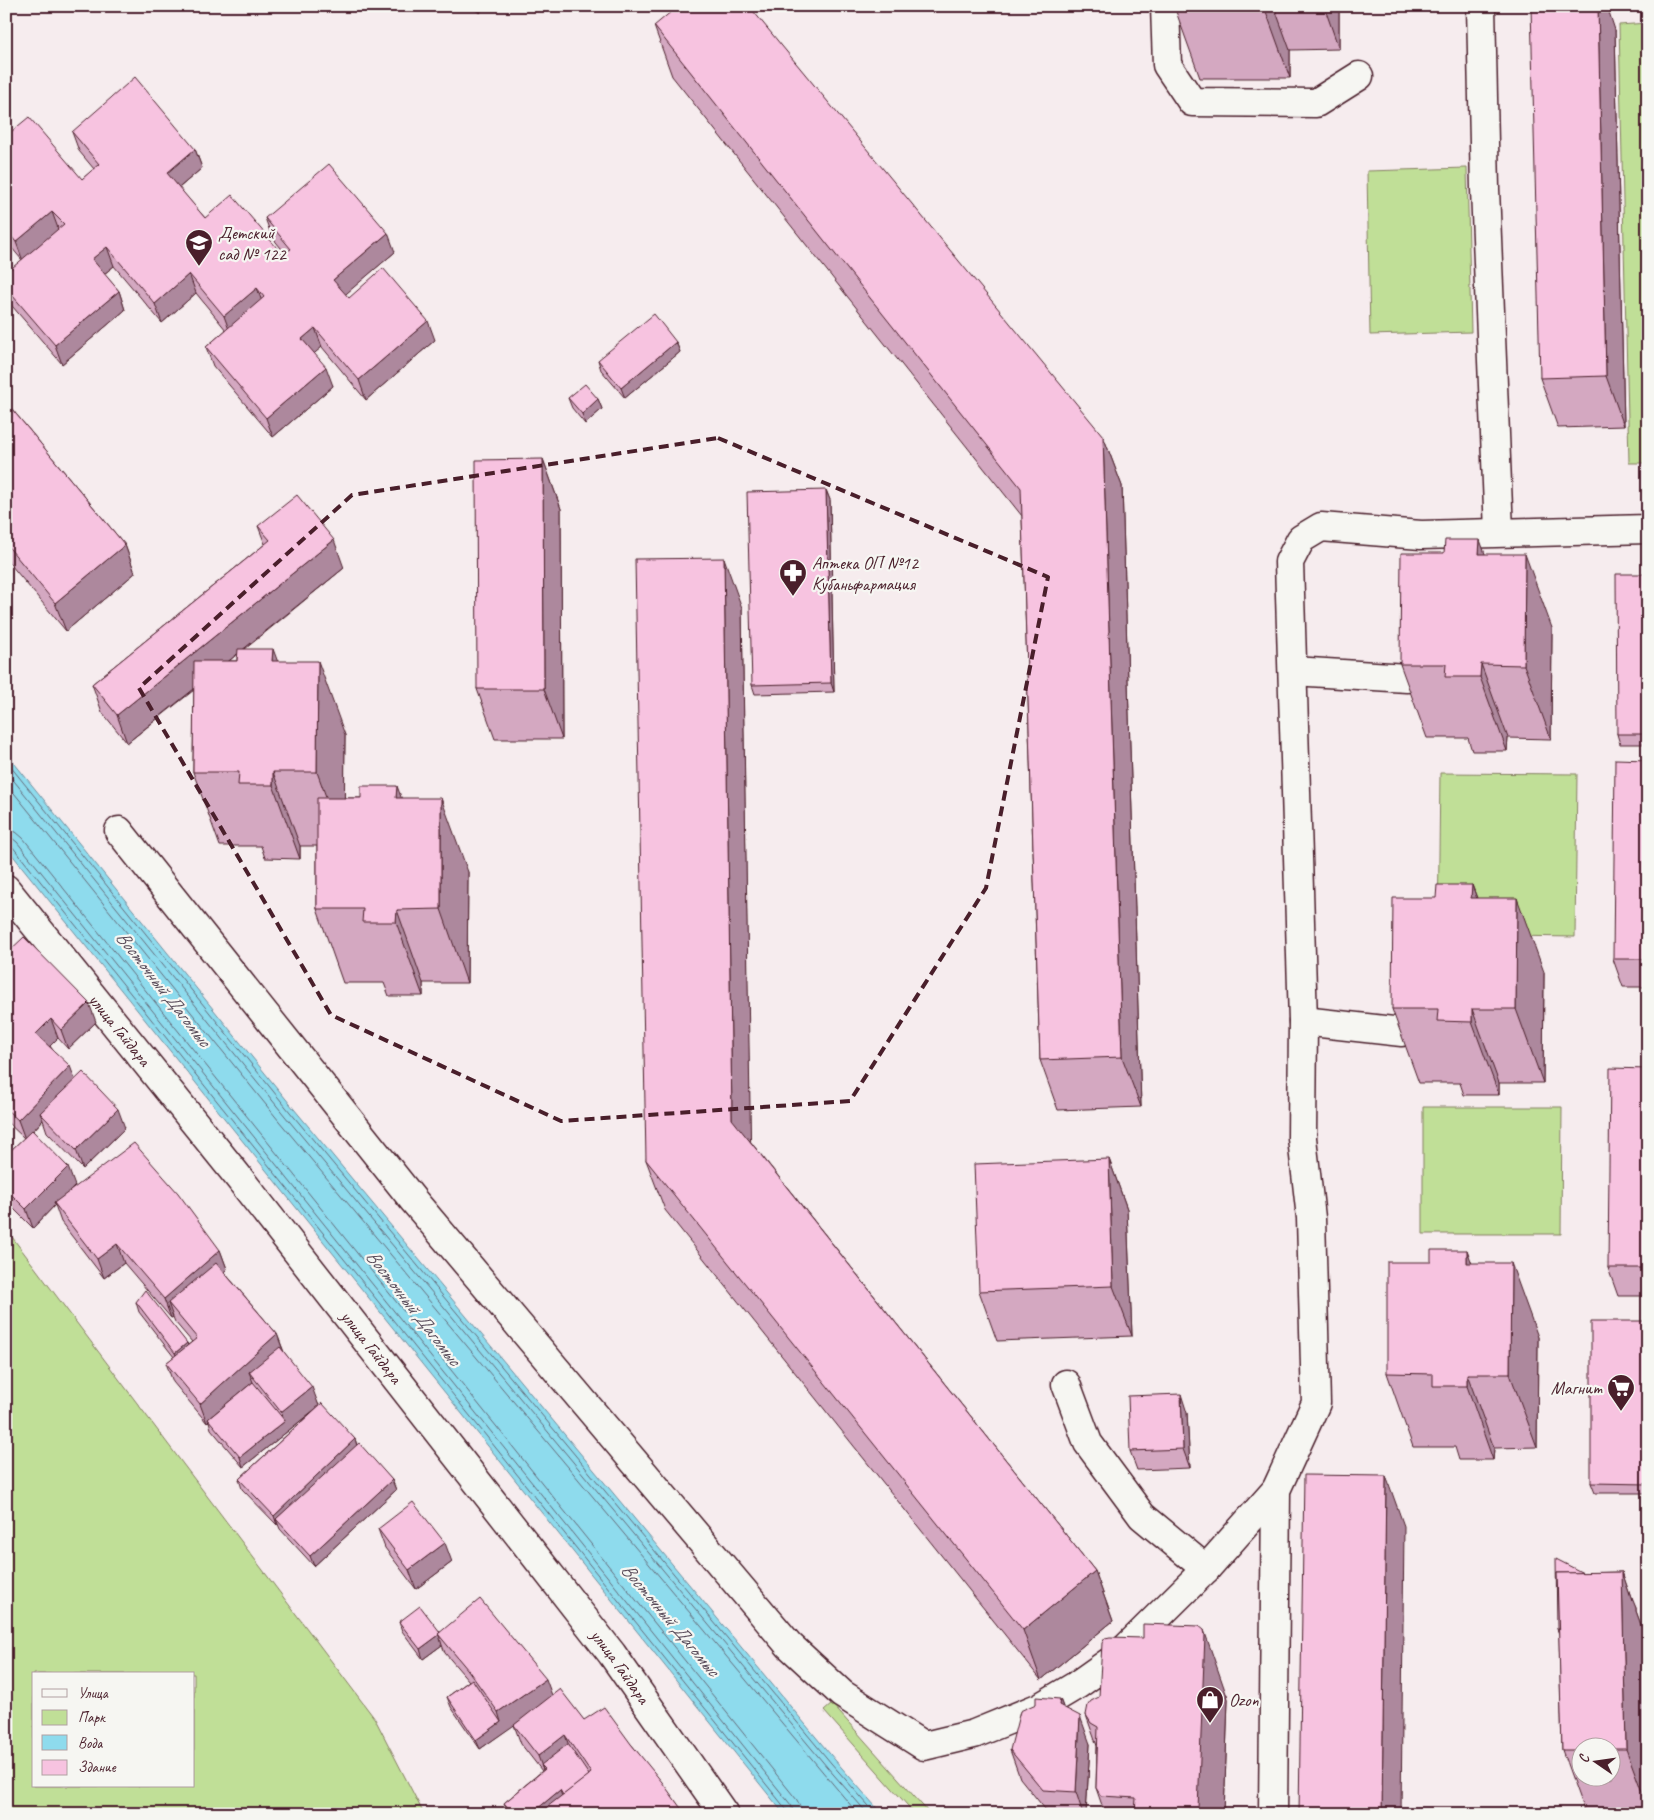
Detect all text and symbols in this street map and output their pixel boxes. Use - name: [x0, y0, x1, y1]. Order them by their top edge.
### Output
- place label: Детский сад № 122: [218, 222, 288, 265]
- school or university icon: Детский сад № 122: [184, 228, 214, 267]
- place label: Аптека ОП №12 Кубаньфармация: [812, 552, 920, 595]
- pharmacy icon: Аптека ОП №12 Кубаньфармация: [778, 558, 808, 597]
- water label: Восточный Дагомыс: [111, 926, 217, 1053]
- street label: улица Гайдара: [83, 988, 157, 1072]
- water label: Восточный Дагомыс: [361, 1245, 467, 1372]
- street label: улица Гайдара: [335, 1305, 408, 1389]
- supermarket icon: Магнит: [1606, 1373, 1636, 1412]
- place label: Магнит: [1551, 1377, 1603, 1399]
- water label: Восточный Дагомыс: [616, 1558, 726, 1683]
- street label: улица Гайдара: [585, 1624, 656, 1710]
- legend: [32, 1672, 195, 1788]
- text: Улица: [78, 1684, 109, 1703]
- shop icon: Ozon: [1195, 1685, 1225, 1724]
- place label: Ozon: [1229, 1689, 1259, 1711]
- text: Парк: [78, 1708, 106, 1727]
- text: Вода: [78, 1734, 103, 1753]
- north arrow: [1572, 1738, 1622, 1788]
- text: С: [1575, 1752, 1593, 1764]
- text: Здание: [78, 1758, 117, 1777]

